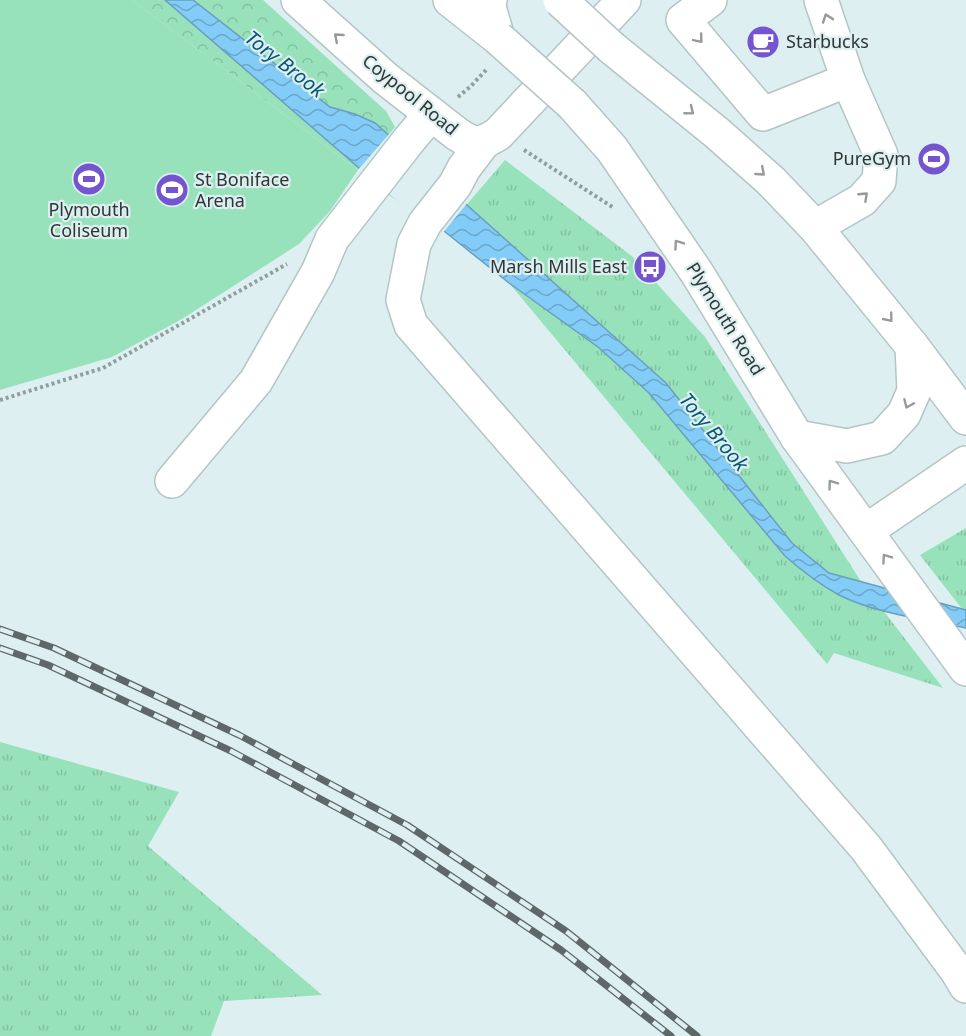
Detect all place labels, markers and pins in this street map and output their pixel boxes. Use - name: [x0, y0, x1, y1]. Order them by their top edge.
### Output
- cafe icon: Starbucks: [745, 24, 781, 60]
- place label: Starbucks: [786, 29, 869, 53]
- sports icon: PureGym: [916, 141, 952, 177]
- place label: PureGym: [833, 146, 911, 170]
- sports icon: Plymouth Coliseum: [71, 161, 107, 197]
- place label: St Boniface Arena: [195, 167, 290, 212]
- sports icon: St Boniface Arena: [154, 172, 190, 208]
- place label: Plymouth Coliseum: [48, 197, 130, 242]
- bus stop icon: Marsh Mills East: [632, 249, 668, 285]
- place label: Marsh Mills East: [490, 254, 627, 278]

